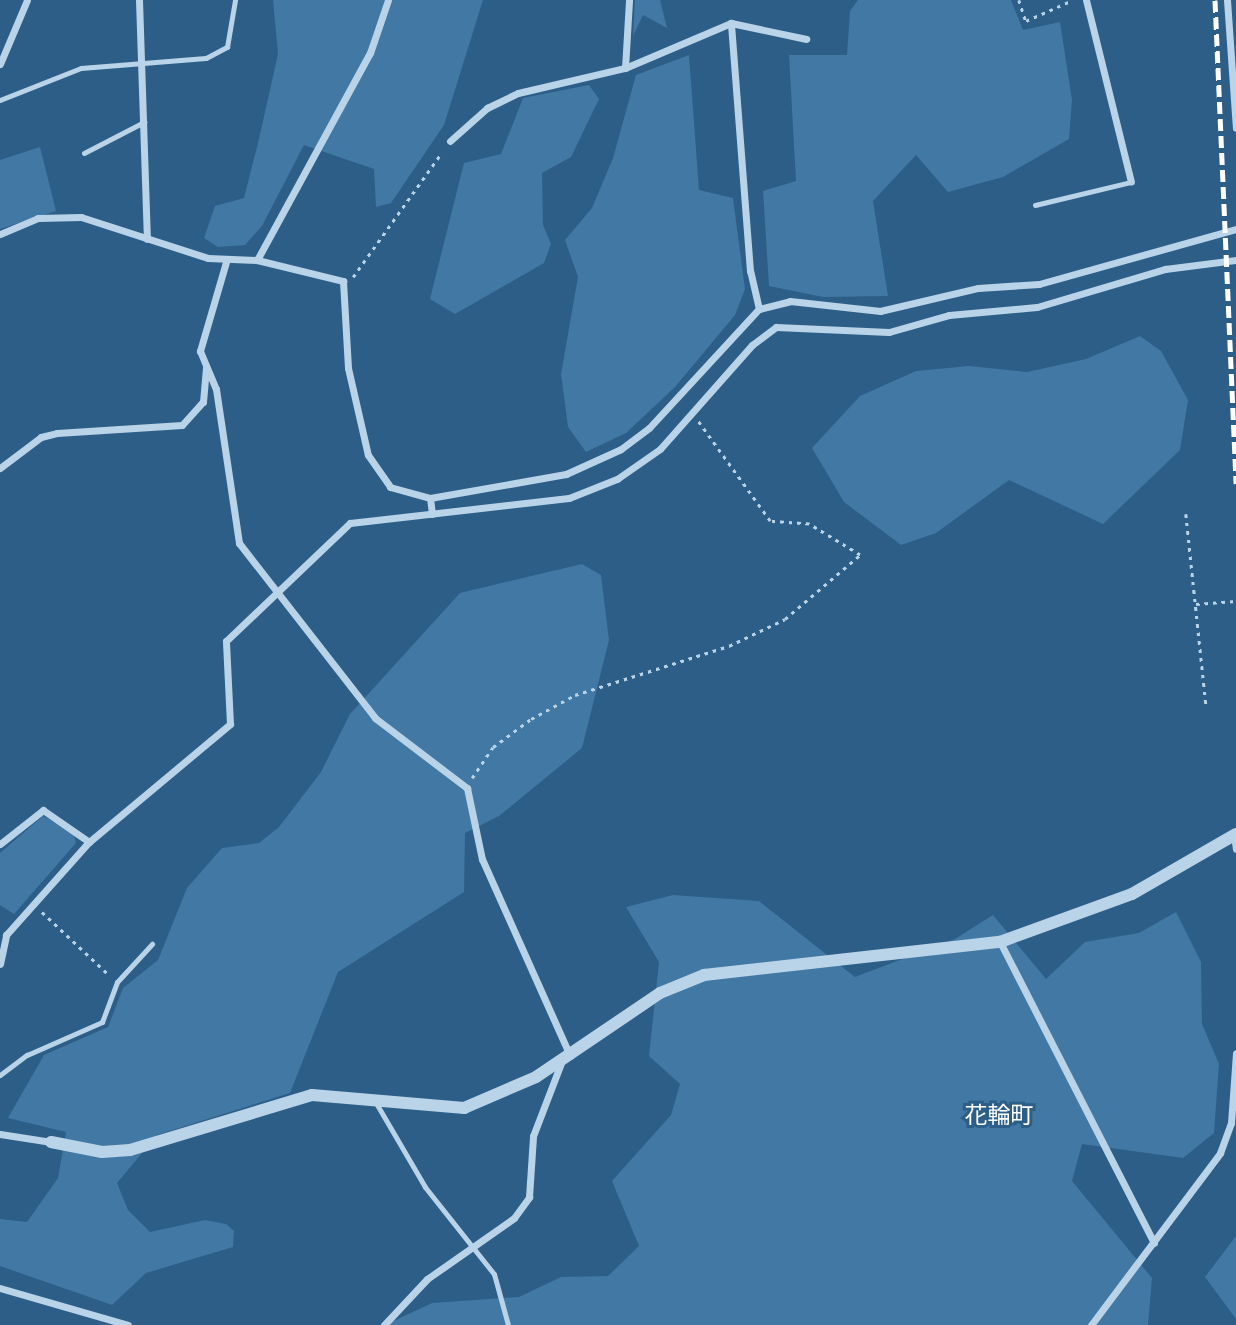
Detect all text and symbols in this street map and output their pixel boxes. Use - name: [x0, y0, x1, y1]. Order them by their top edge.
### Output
- district label: 花輪町: [965, 1101, 1033, 1129]

